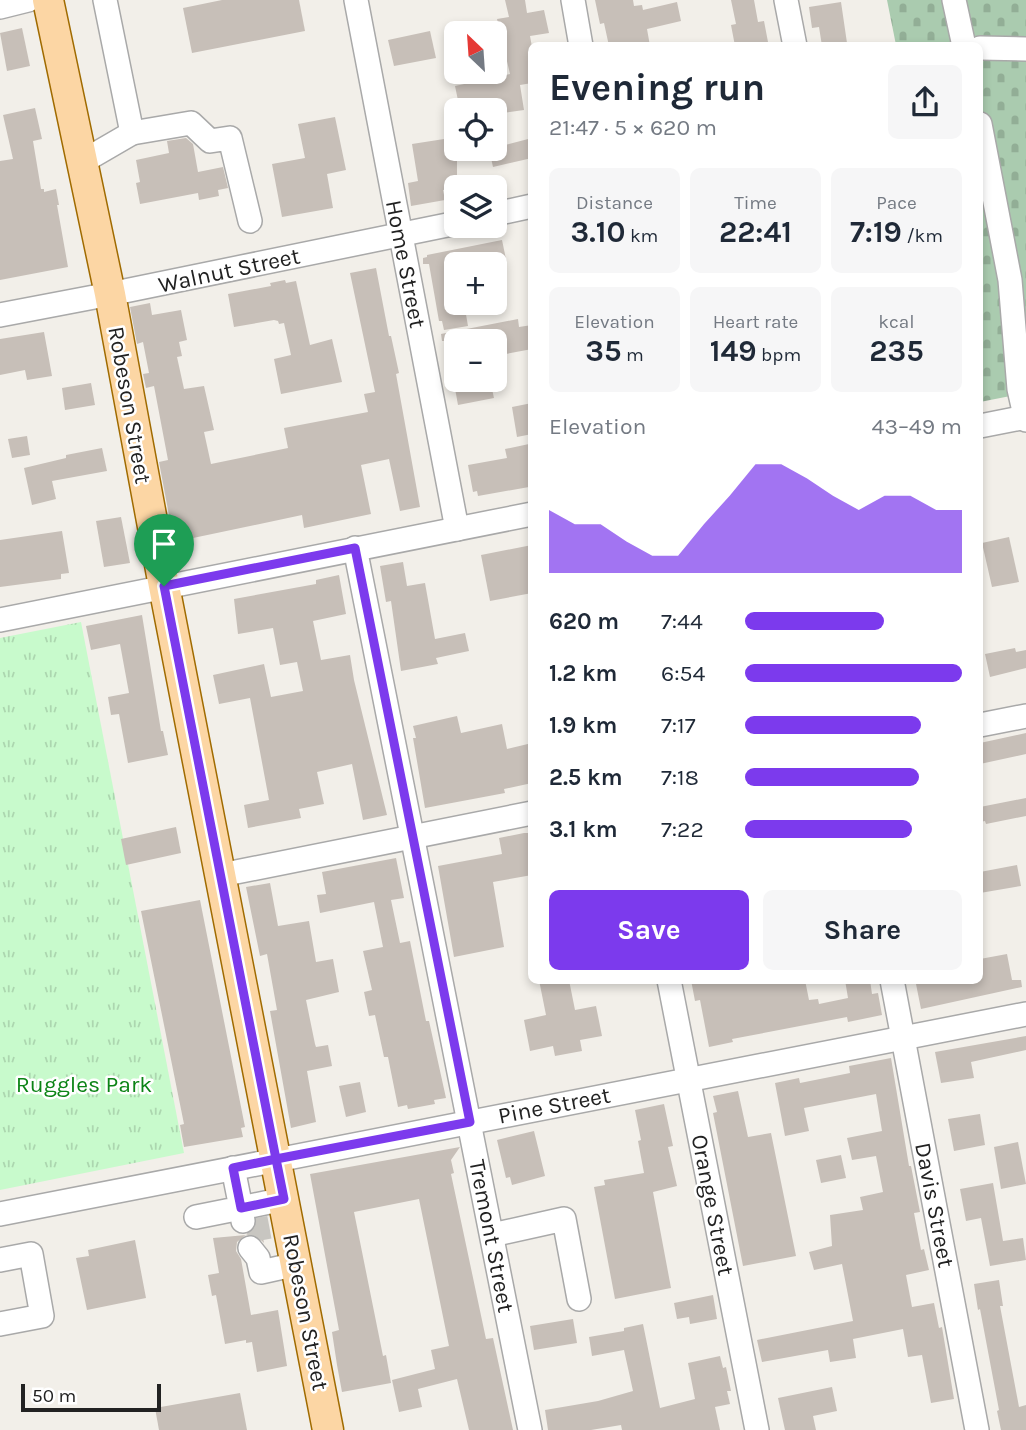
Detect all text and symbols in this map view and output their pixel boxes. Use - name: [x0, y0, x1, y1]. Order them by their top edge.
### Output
- north arrow: [444, 21, 508, 84]
- map controls: [444, 21, 507, 392]
- text: Evening run: [549, 65, 765, 110]
- button: share: [888, 65, 962, 139]
- button: locate: [444, 98, 507, 161]
- text: 21:47 · 5 × 620 m: [549, 114, 717, 141]
- button: layers: [444, 175, 507, 238]
- text: Distance: [576, 192, 653, 214]
- text: Time: [734, 192, 777, 214]
- text: Pace: [876, 192, 917, 214]
- street label: Home Street: [380, 198, 431, 331]
- text: 3.10: [571, 214, 625, 250]
- text: 22:41: [719, 214, 792, 250]
- text: 7:19: [850, 214, 902, 250]
- text: km: [625, 225, 658, 247]
- text: /km: [902, 225, 943, 247]
- street label: Walnut Street: [156, 242, 303, 299]
- button: +: [444, 252, 507, 315]
- text: Elevation: [574, 311, 655, 333]
- text: Heart rate: [713, 311, 798, 333]
- text: kcal: [878, 311, 915, 333]
- street label: Robeson Street: [102, 324, 157, 486]
- button: −: [444, 329, 507, 392]
- text: 35: [585, 333, 621, 369]
- text: 149: [710, 333, 757, 369]
- text: 235: [869, 333, 924, 369]
- text: m: [621, 344, 644, 366]
- text: bpm: [757, 344, 801, 366]
- text: Elevation: [549, 413, 646, 440]
- text: 43–49 m: [872, 413, 962, 440]
- pin: [134, 514, 194, 586]
- icon: arrive: [145, 525, 183, 563]
- text: 620 m: [549, 608, 619, 635]
- text: 7:44: [661, 608, 703, 635]
- text: 1.2 km: [549, 660, 617, 687]
- text: 6:54: [661, 660, 705, 687]
- text: 1.9 km: [549, 712, 617, 739]
- text: 7:17: [661, 712, 696, 739]
- text: 2.5 km: [549, 764, 623, 791]
- text: 7:18: [661, 764, 699, 791]
- text: 3.1 km: [549, 816, 618, 843]
- text: 7:22: [661, 816, 704, 843]
- button: Save: [549, 890, 749, 970]
- button: Share: [763, 890, 962, 970]
- park label: Ruggles Park: [16, 1071, 152, 1098]
- street label: Pine Street: [496, 1081, 613, 1130]
- street label: Orange Street: [686, 1132, 739, 1278]
- street label: Davis Street: [909, 1140, 960, 1270]
- street label: Tremont Street: [463, 1157, 520, 1315]
- street label: Robeson Street: [277, 1231, 334, 1393]
- scale bar: [21, 1381, 161, 1413]
- text: 50 m: [32, 1385, 76, 1407]

